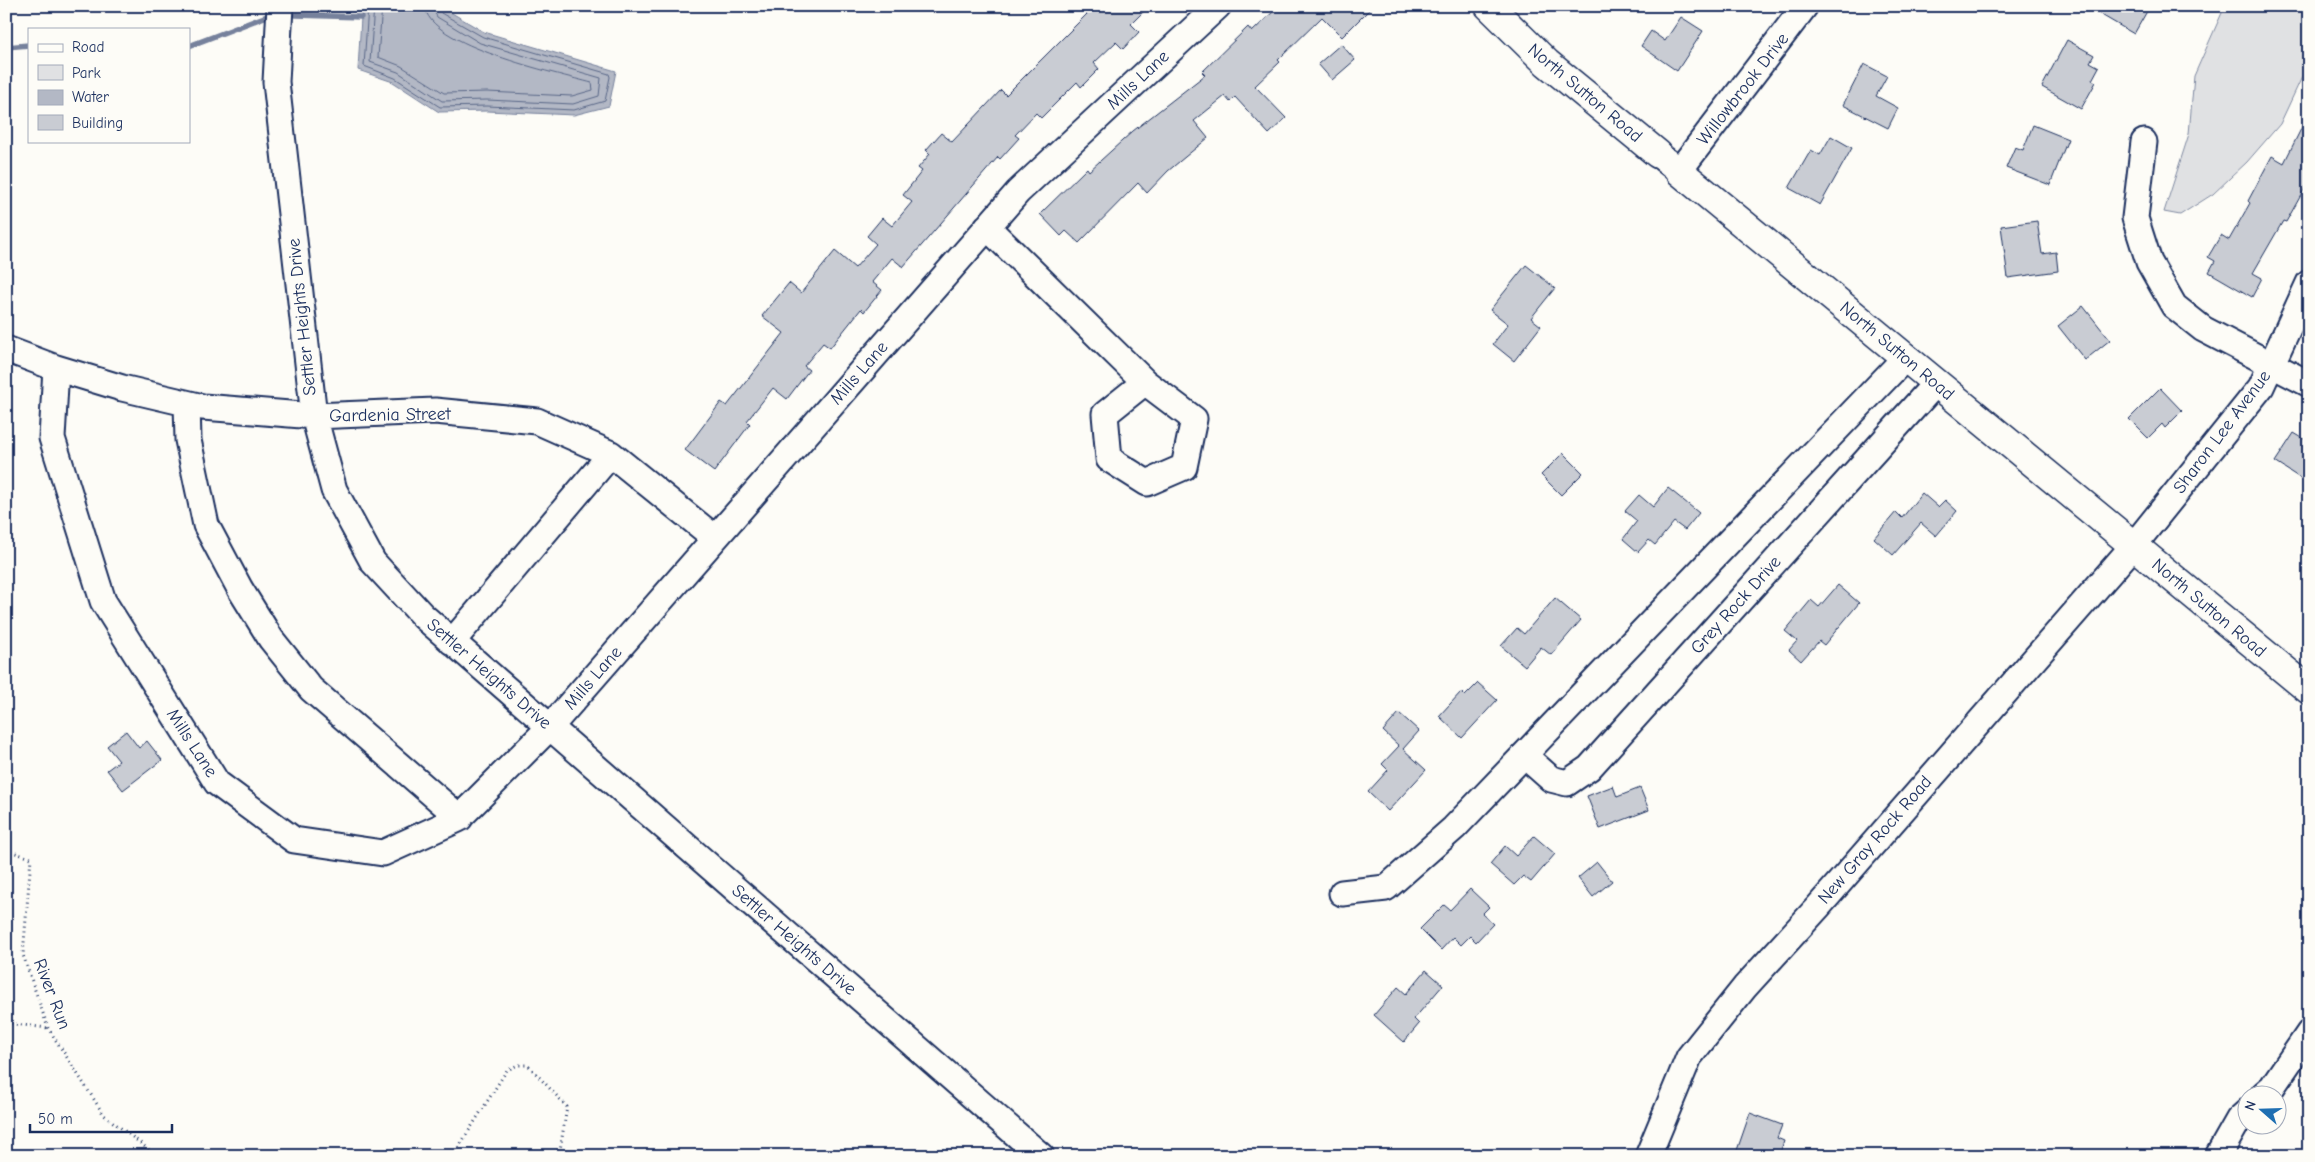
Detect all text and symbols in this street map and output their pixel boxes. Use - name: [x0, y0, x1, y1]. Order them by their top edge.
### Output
- legend: [28, 28, 190, 142]
- street label: Willowbrook Drive: [1693, 29, 1793, 149]
- text: Road: [72, 38, 104, 56]
- street label: North Sutton Road: [1524, 39, 1646, 147]
- street label: Mills Lane: [1102, 46, 1174, 114]
- text: Park: [72, 64, 101, 82]
- text: Water: [72, 88, 109, 106]
- text: Building: [72, 114, 123, 132]
- street label: Settler Heights Drive: [283, 237, 321, 397]
- street label: North Sutton Road: [1836, 297, 1958, 405]
- street label: Mills Lane: [826, 337, 892, 409]
- street label: Sharon Lee Avenue: [2169, 366, 2275, 498]
- street label: Gardenia Street: [329, 403, 452, 427]
- street label: Grey Rock Drive: [1686, 552, 1786, 658]
- street label: North Sutton Road: [2148, 554, 2270, 662]
- street label: Settler Heights Drive: [422, 614, 556, 734]
- street label: Mills Lane: [560, 642, 626, 714]
- street label: Mills Lane: [162, 705, 222, 781]
- street label: New Gray Rock Road: [1814, 772, 1936, 908]
- street label: Settler Heights Drive: [727, 880, 861, 1000]
- street label: River Run: [29, 956, 75, 1032]
- north arrow: [2238, 1084, 2288, 1134]
- text: N: [2241, 1099, 2260, 1113]
- scale bar: [30, 1102, 172, 1134]
- text: 50 m: [38, 1110, 73, 1128]

